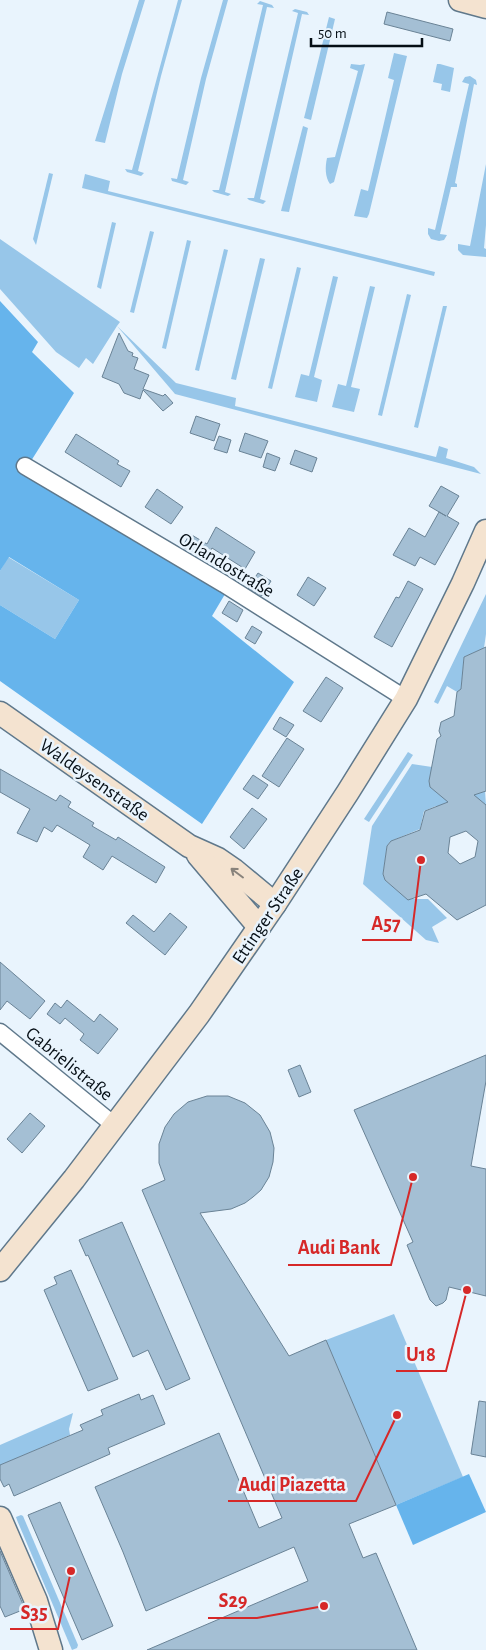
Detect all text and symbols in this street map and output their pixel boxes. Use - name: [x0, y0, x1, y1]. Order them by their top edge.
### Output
- scale bar: [311, 15, 422, 47]
- text: 50 m: [318, 26, 347, 41]
- street label: Orlandostraße: [175, 529, 277, 601]
- street label: Waldeysenstraße: [36, 736, 152, 825]
- street label: Ettinger Straße: [229, 864, 307, 967]
- one-way arrow: [230, 868, 244, 878]
- callout: A57: [362, 905, 411, 940]
- text: A57: [371, 914, 401, 934]
- street label: Gabrielistraße: [22, 1024, 116, 1105]
- callout: Audi Bank: [288, 1230, 391, 1265]
- text: Audi Bank: [298, 1238, 380, 1258]
- callout: U18: [396, 1336, 446, 1371]
- text: U18: [406, 1345, 436, 1365]
- callout: Audi Piazetta: [228, 1466, 356, 1501]
- text: Audi Piazetta: [238, 1475, 346, 1495]
- callout: S29: [208, 1583, 257, 1618]
- text: S29: [218, 1591, 248, 1611]
- callout: S35: [10, 1594, 58, 1629]
- text: S35: [20, 1603, 48, 1623]

